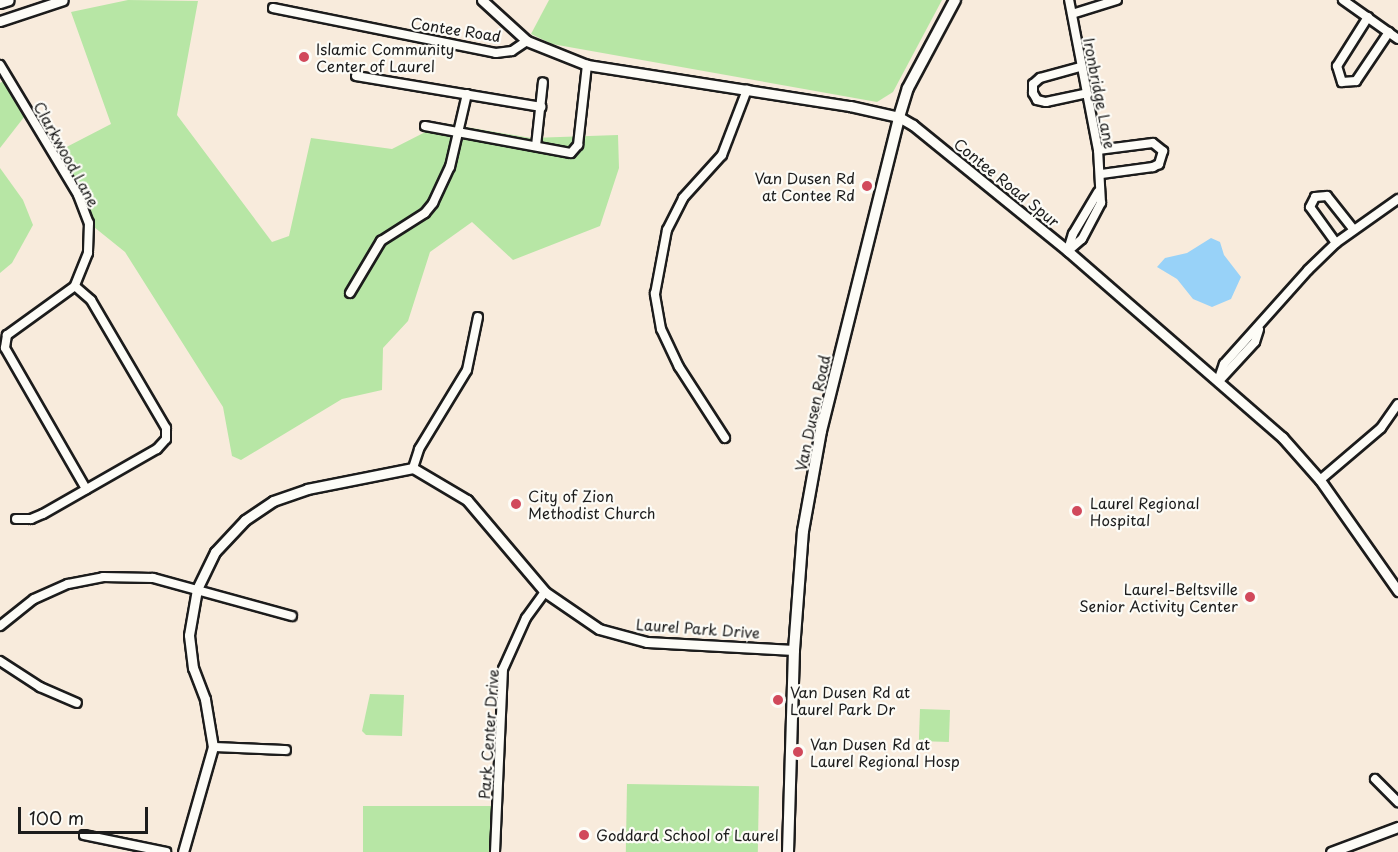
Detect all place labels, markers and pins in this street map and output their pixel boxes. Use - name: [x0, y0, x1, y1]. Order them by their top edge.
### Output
- place label: Islamic Community Center of Laurel: [316, 39, 454, 74]
- marker: Islamic Community Center of Laurel: [297, 50, 311, 64]
- place label: Van Dusen Rd at Contee Rd: [755, 168, 855, 203]
- marker: Van Dusen Rd at Contee Rd: [860, 179, 874, 193]
- place label: City of Zion Methodist Church: [528, 486, 656, 521]
- place label: Laurel Regional Hospital: [1090, 493, 1201, 528]
- marker: City of Zion Methodist Church: [509, 497, 523, 511]
- marker: Laurel Regional Hospital: [1068, 502, 1086, 520]
- place label: Laurel-Beltsville Senior Activity Center: [1077, 579, 1238, 614]
- marker: Laurel-Beltsville Senior Activity Center: [1243, 590, 1257, 604]
- place label: Van Dusen Rd at Laurel Park Dr: [790, 682, 910, 717]
- marker: Van Dusen Rd at Laurel Park Dr: [771, 693, 785, 707]
- place label: Van Dusen Rd at Laurel Regional Hosp: [810, 734, 961, 769]
- marker: Van Dusen Rd at Laurel Regional Hosp: [791, 745, 805, 759]
- place label: Goddard School of Laurel: [596, 826, 778, 844]
- marker: Goddard School of Laurel: [577, 828, 591, 842]

